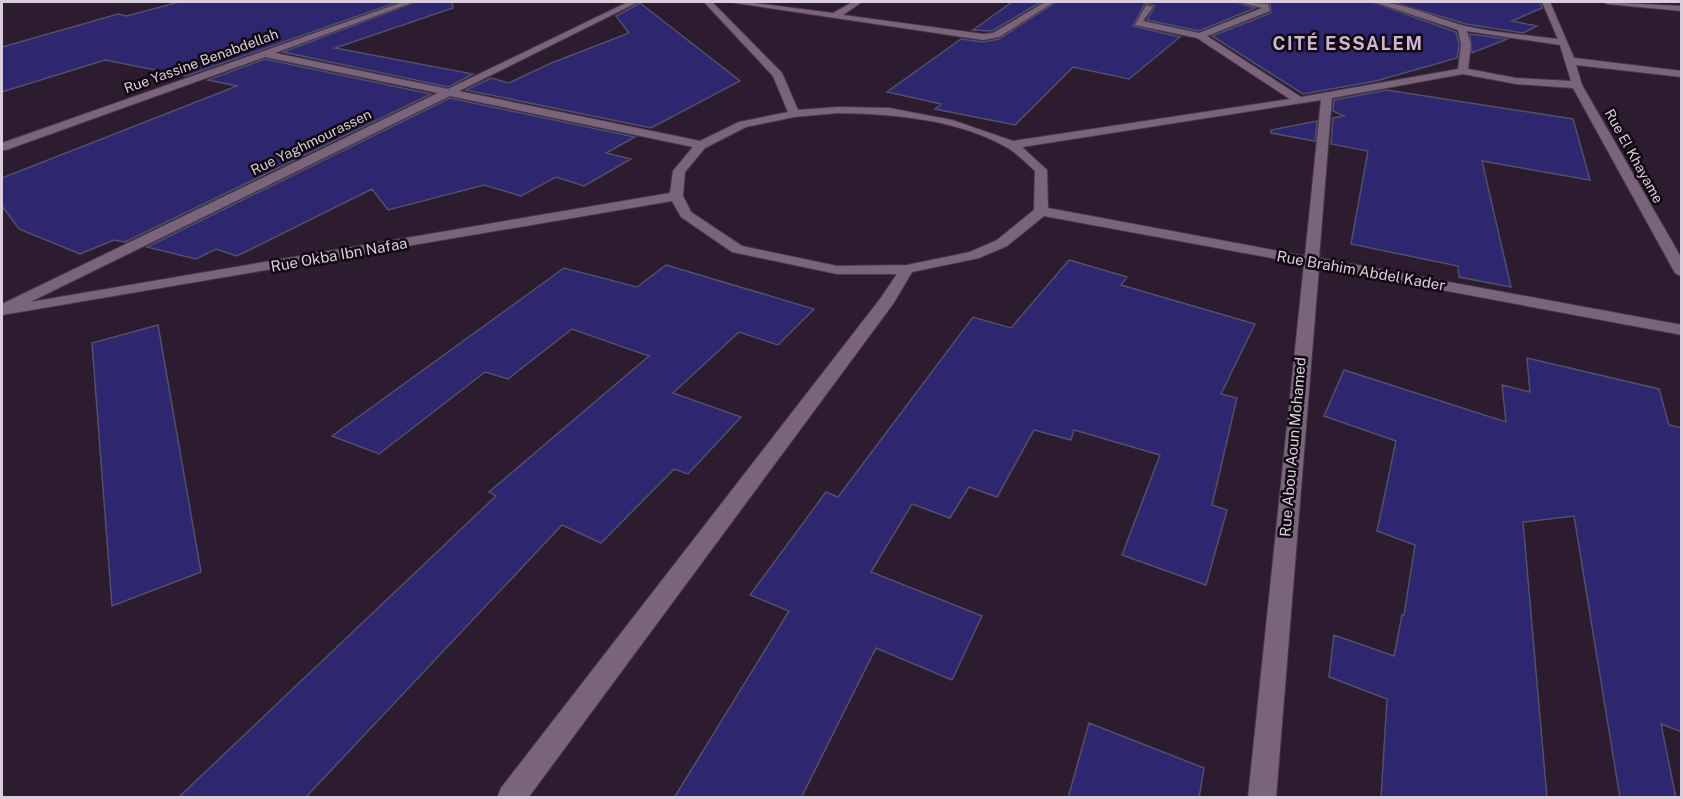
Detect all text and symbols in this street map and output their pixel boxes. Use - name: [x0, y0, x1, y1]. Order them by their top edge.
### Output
- street label: Rue Yassine Benabdellah: [122, 26, 280, 96]
- district label: CITÉ ESSALEM: [1273, 32, 1423, 54]
- street label: Rue Yaghmourassen: [248, 106, 374, 178]
- street label: Rue El Khayame: [1602, 106, 1666, 206]
- street label: Rue Okba Ibn Nafaa: [269, 234, 408, 275]
- street label: Rue Brahim Abdel Kader: [1276, 247, 1447, 294]
- street label: Rue Abou Aoun Mohamed: [1276, 356, 1309, 537]

